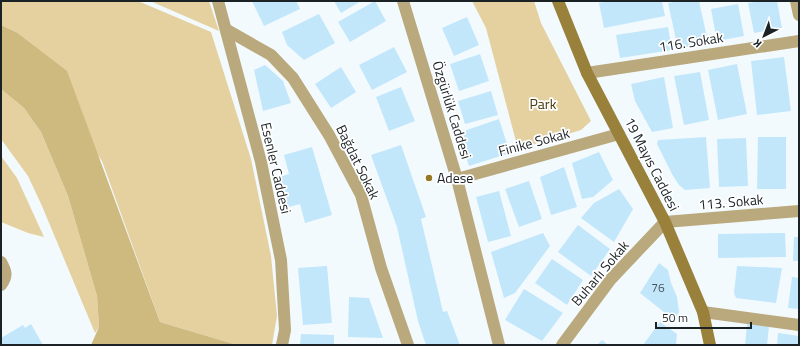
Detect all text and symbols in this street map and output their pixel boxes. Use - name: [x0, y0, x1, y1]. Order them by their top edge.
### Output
- north arrow: [744, 16, 784, 56]
- street label: 116. Sokak: [657, 26, 725, 57]
- text: K: [749, 35, 765, 52]
- street label: Özgürlük Caddesi: [428, 58, 477, 162]
- park label: Park: [530, 93, 557, 114]
- street label: 19 Mayıs Caddesi: [620, 113, 685, 214]
- street label: Esenler Caddesi: [256, 120, 297, 216]
- street label: Bağdat Sokak: [331, 121, 386, 203]
- street label: Finike Sokak: [496, 122, 572, 161]
- place label: Adese: [437, 167, 473, 188]
- marker: Adese: [424, 173, 434, 183]
- street label: 113. Sokak: [698, 188, 765, 215]
- street label: Buharlı Sokak: [566, 235, 634, 310]
- house number: 76: [651, 278, 665, 297]
- scale bar: [656, 304, 751, 330]
- text: 50 m: [662, 308, 688, 327]

